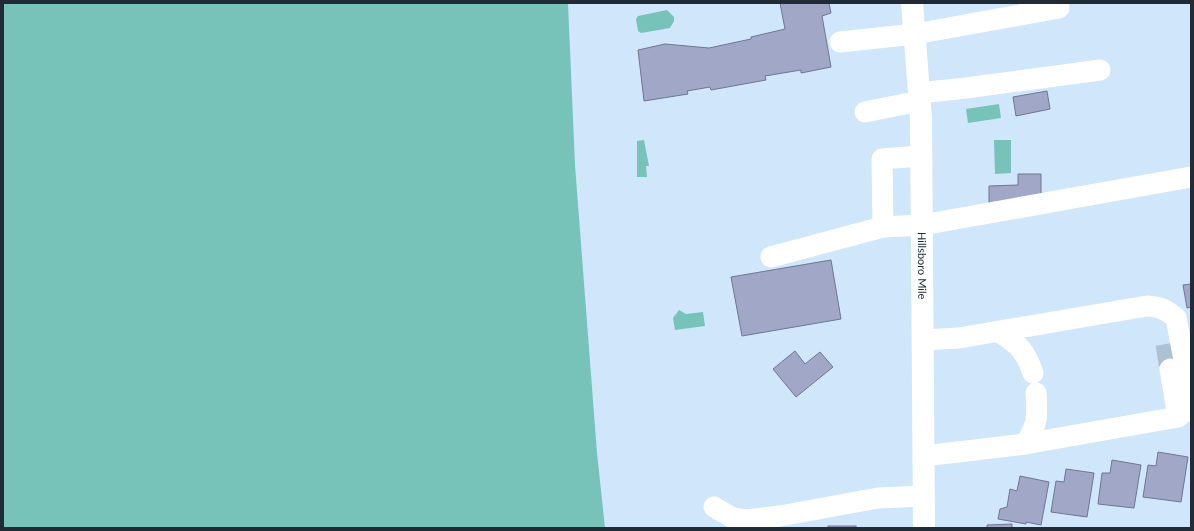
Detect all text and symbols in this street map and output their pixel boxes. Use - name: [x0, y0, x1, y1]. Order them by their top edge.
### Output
- street label: Hillsboro Mile: [916, 232, 929, 300]

